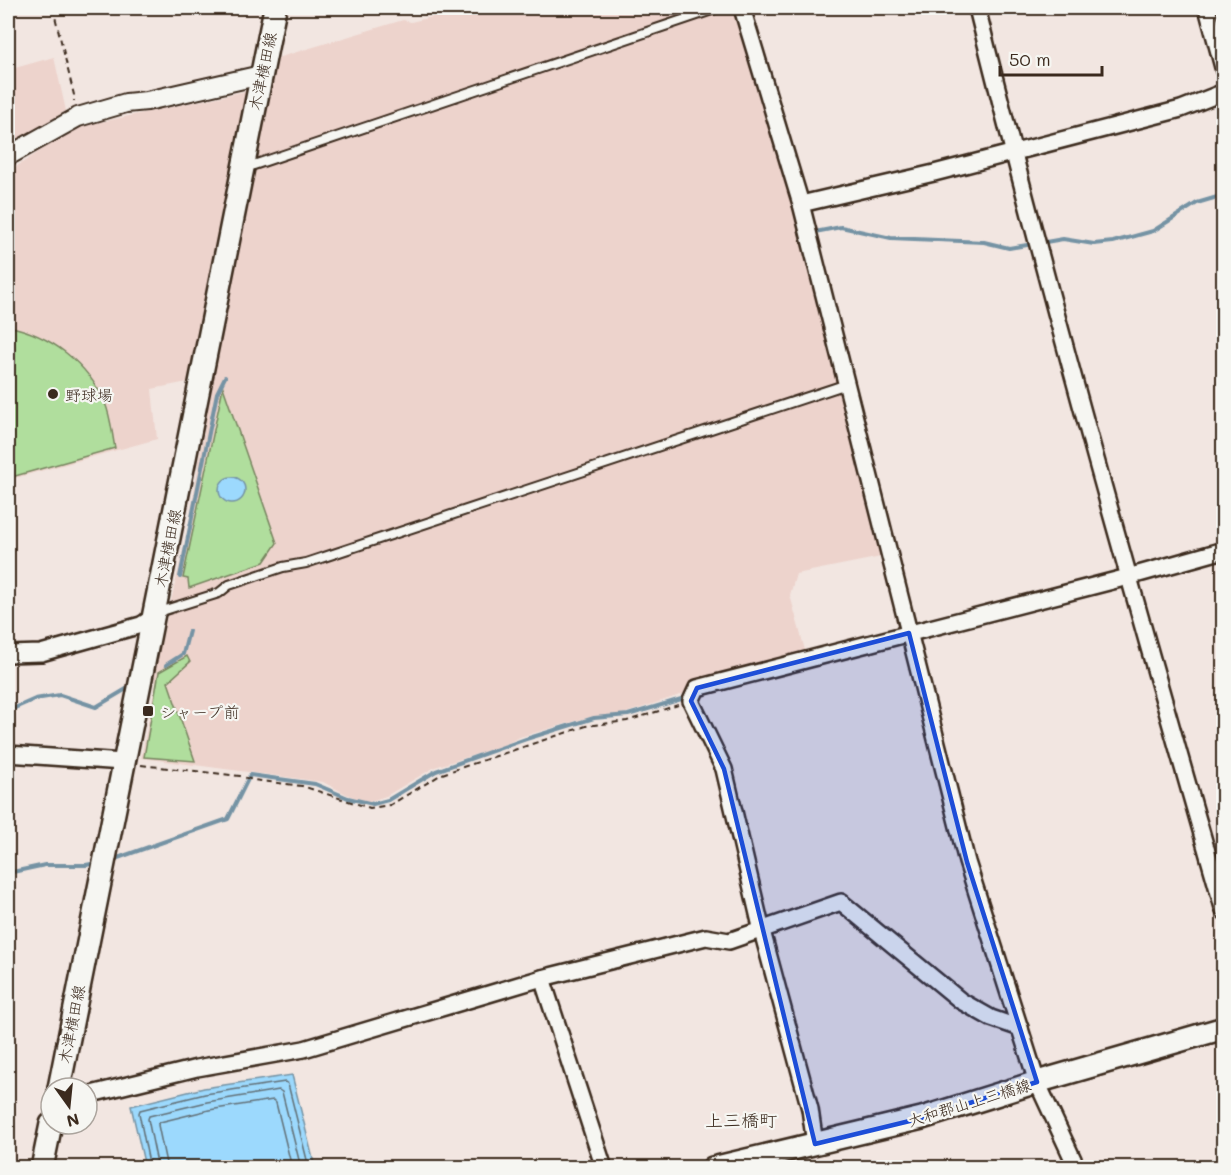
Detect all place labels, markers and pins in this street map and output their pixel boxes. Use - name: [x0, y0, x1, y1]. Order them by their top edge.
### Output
- place label: 野球場: [65, 384, 113, 405]
- marker: 野球場: [46, 387, 60, 401]
- place label: シャープ前: [160, 701, 239, 722]
- marker: シャープ前: [141, 704, 155, 718]

